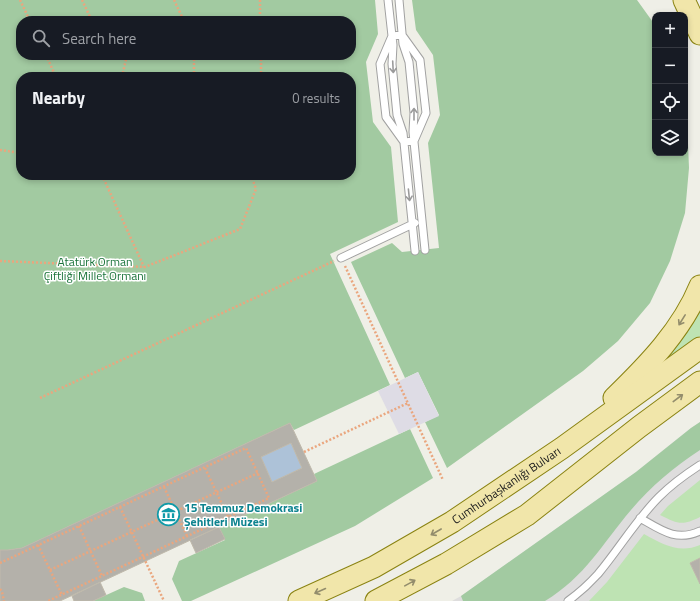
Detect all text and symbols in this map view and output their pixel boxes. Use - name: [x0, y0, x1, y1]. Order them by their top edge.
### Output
- map controls: [652, 12, 688, 156]
- button: +: [652, 12, 688, 48]
- search box: [16, 16, 356, 60]
- icon: search: [30, 27, 52, 49]
- text: Search here: [62, 27, 136, 50]
- button: −: [652, 48, 688, 84]
- one-way arrow: [389, 60, 396, 73]
- button: locate: [652, 84, 688, 120]
- text: Nearby: [32, 85, 85, 111]
- text: 0 results: [292, 88, 340, 108]
- one-way arrow: [410, 108, 418, 121]
- button: layers: [652, 120, 688, 156]
- one-way arrow: [406, 188, 413, 201]
- park label: Atatürk Orman Çiftliği Millet Ormanı: [44, 252, 146, 285]
- one-way arrow: [677, 314, 685, 326]
- one-way arrow: [673, 394, 684, 403]
- street label: Cumhurbaşkanlığı Bulvarı: [448, 441, 564, 529]
- place label: 15 Temmuz Demokrasi Şehitleri Müzesi: [184, 498, 302, 531]
- museum icon: 15 Temmuz Demokrasi Şehitleri Müzesi: [156, 502, 182, 528]
- one-way arrow: [430, 528, 442, 536]
- one-way arrow: [404, 579, 416, 586]
- one-way arrow: [315, 588, 327, 595]

